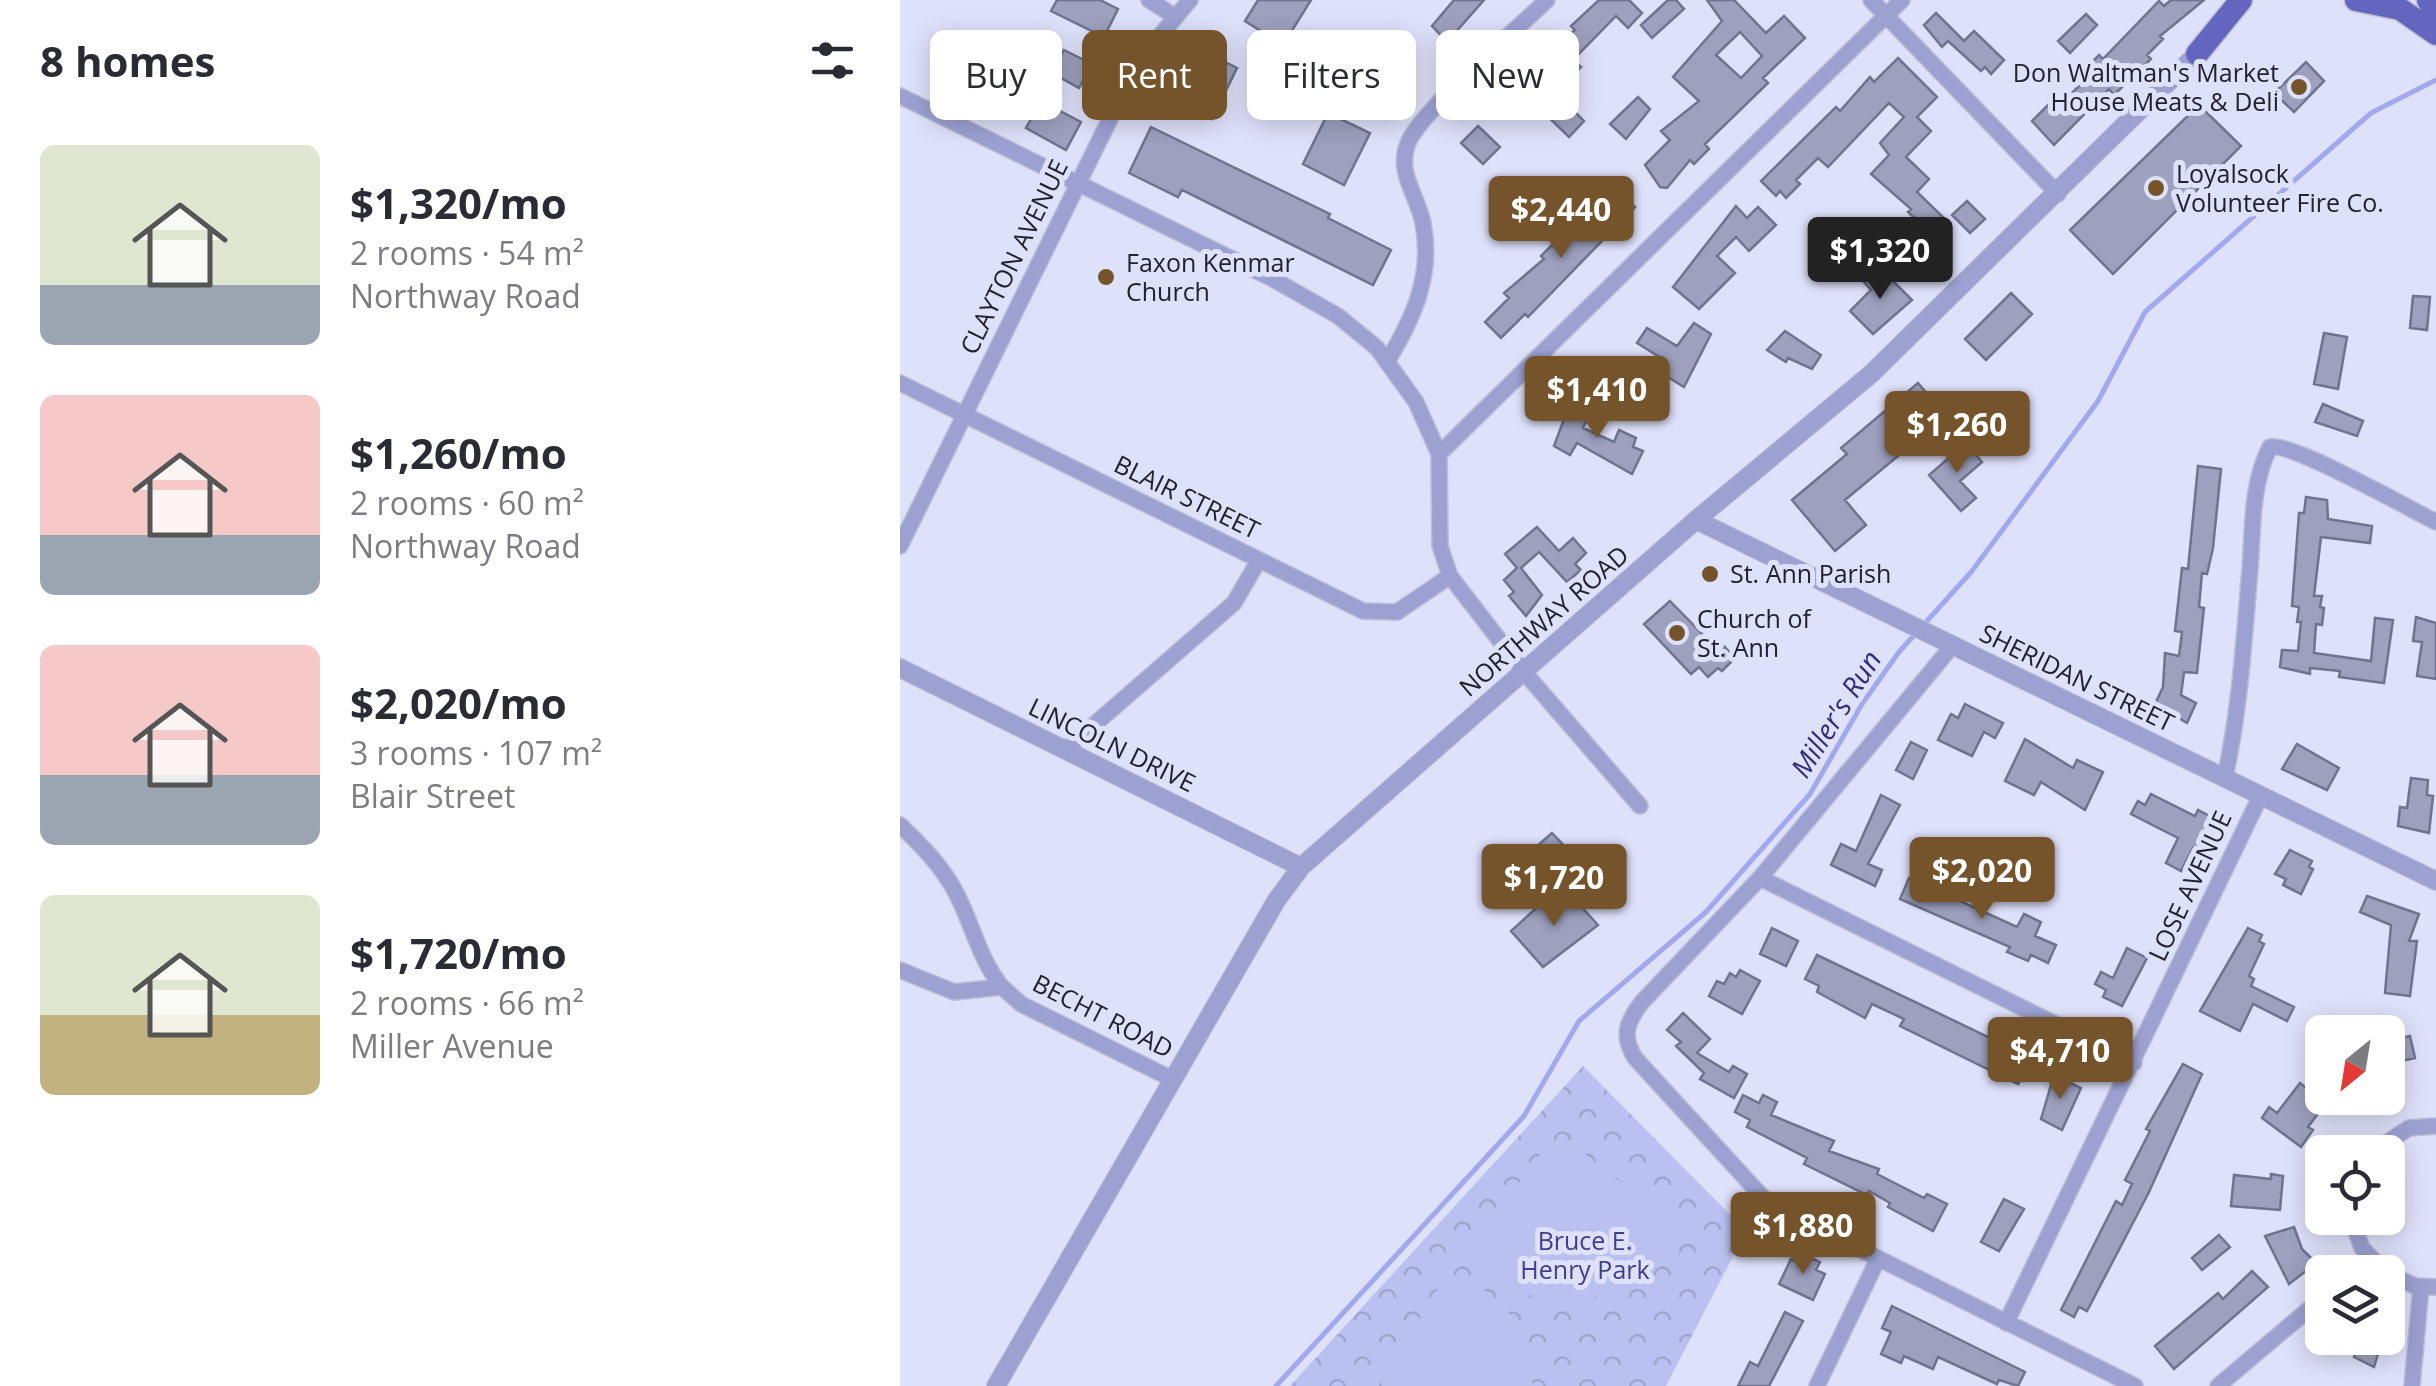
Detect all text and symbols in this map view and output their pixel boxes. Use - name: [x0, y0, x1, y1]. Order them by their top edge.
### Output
- chip: Buy: [930, 30, 1062, 120]
- chip: Rent: [1082, 30, 1227, 120]
- chip: Filters: [1247, 30, 1416, 120]
- chip: New: [1436, 30, 1579, 120]
- text: 8 homes: [40, 32, 215, 89]
- icon: filters: [805, 33, 860, 88]
- place label: Don Waltman's Market House Meats & Deli: [2013, 55, 2279, 118]
- marker: Don Waltman's Market House Meats & Deli: [2288, 76, 2310, 98]
- street label: CLAYTON AVENUE: [951, 154, 1075, 360]
- place label: Loyalsock Volunteer Fire Co.: [2176, 156, 2384, 219]
- text: $1,320/mo: [350, 174, 567, 231]
- pin: $2,440: [1480, 176, 1642, 261]
- marker: Loyalsock Volunteer Fire Co.: [2145, 177, 2167, 199]
- icon: home: [120, 185, 240, 305]
- text: $2,440: [1511, 187, 1611, 230]
- pin: $1,320: [1799, 217, 1961, 302]
- text: $1,320: [1830, 228, 1930, 271]
- text: 2 rooms · 54 m²: [350, 231, 584, 274]
- place label: Faxon Kenmar Church: [1126, 245, 1295, 308]
- marker: Faxon Kenmar Church: [1095, 266, 1117, 288]
- text: Northway Road: [350, 274, 581, 317]
- pin: $1,410: [1516, 356, 1678, 441]
- text: $1,410: [1547, 367, 1647, 410]
- pin: $1,260: [1876, 391, 2038, 476]
- text: $1,260: [1907, 402, 2007, 445]
- text: $1,260/mo: [350, 424, 567, 481]
- icon: home: [120, 435, 240, 555]
- street label: BLAIR STREET: [1109, 446, 1266, 546]
- text: 2 rooms · 60 m²: [350, 481, 584, 524]
- text: Northway Road: [350, 524, 581, 567]
- street label: NORTHWAY ROAD: [1451, 537, 1635, 703]
- place label: St. Ann Parish: [1730, 556, 1891, 590]
- marker: St. Ann Parish: [1699, 563, 1721, 585]
- place label: Church of St. Ann: [1697, 601, 1812, 664]
- street label: SHERIDAN STREET: [1975, 615, 2180, 739]
- marker: Church of St. Ann: [1666, 622, 1688, 644]
- water label: Miller's Run: [1781, 643, 1889, 784]
- text: $2,020/mo: [350, 674, 567, 731]
- icon: home: [120, 685, 240, 805]
- street label: LINCOLN DRIVE: [1023, 689, 1202, 799]
- text: 3 rooms · 107 m²: [350, 731, 602, 774]
- text: Blair Street: [350, 774, 515, 817]
- street label: LOSE AVENUE: [2139, 805, 2239, 966]
- pin: $2,020: [1901, 837, 2063, 922]
- pin: $1,720: [1473, 844, 1635, 929]
- text: $2,020: [1932, 848, 2032, 891]
- text: $1,720: [1504, 855, 1604, 898]
- text: $1,720/mo: [350, 924, 567, 981]
- icon: home: [120, 935, 240, 1055]
- street label: BECHT ROAD: [1027, 965, 1179, 1065]
- text: 2 rooms · 66 m²: [350, 981, 584, 1024]
- north arrow: [2305, 1015, 2405, 1115]
- map controls: [2305, 1015, 2405, 1355]
- pin: $4,710: [1979, 1017, 2141, 1102]
- text: Miller Avenue: [350, 1024, 554, 1067]
- text: $4,710: [2010, 1028, 2110, 1071]
- button: locate: [2305, 1135, 2405, 1235]
- pin: $1,880: [1722, 1192, 1884, 1277]
- text: $1,880: [1753, 1203, 1853, 1246]
- park label: Bruce E. Henry Park: [1520, 1223, 1650, 1286]
- button: layers: [2305, 1255, 2405, 1355]

